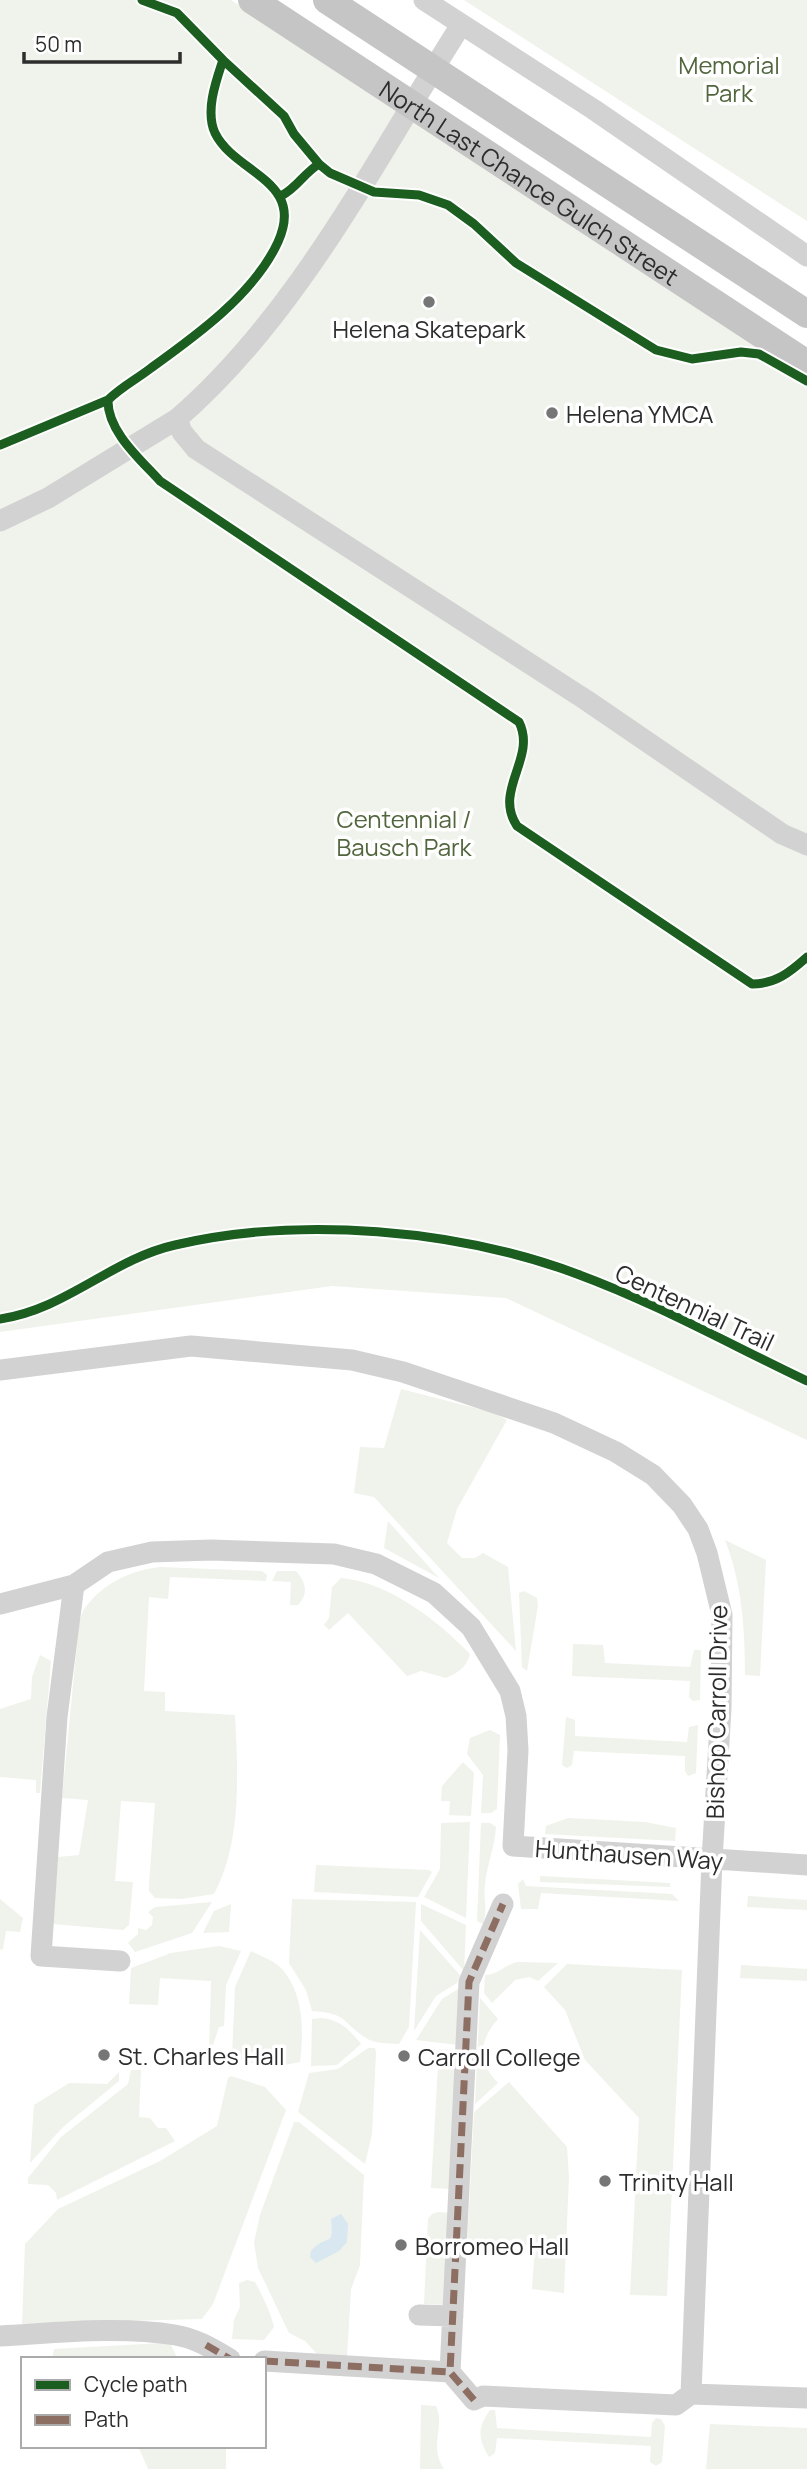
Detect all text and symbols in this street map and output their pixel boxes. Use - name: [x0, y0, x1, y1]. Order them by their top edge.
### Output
- scale bar: [24, 21, 180, 65]
- text: 50 m: [35, 30, 82, 58]
- park label: Memorial Park: [678, 48, 780, 109]
- street label: North Last Chance Gulch Street: [374, 72, 685, 292]
- marker: Helena Skatepark: [421, 294, 437, 310]
- place label: Helena Skatepark: [332, 312, 527, 345]
- place label: Helena YMCA: [566, 397, 714, 430]
- marker: Helena YMCA: [544, 405, 560, 421]
- park label: Centennial / Bausch Park: [336, 802, 473, 863]
- street label: Centennial Trail: [610, 1256, 780, 1358]
- street label: Bishop Carroll Drive: [698, 1605, 734, 1819]
- street label: Hunthausen Way: [534, 1831, 724, 1877]
- place label: St. Charles Hall: [118, 2039, 285, 2072]
- place label: Carroll College: [418, 2040, 581, 2073]
- marker: St. Charles Hall: [96, 2047, 112, 2063]
- marker: Carroll College: [396, 2048, 412, 2064]
- place label: Trinity Hall: [619, 2165, 734, 2198]
- marker: Trinity Hall: [597, 2173, 613, 2189]
- place label: Borromeo Hall: [415, 2229, 569, 2262]
- marker: Borromeo Hall: [393, 2237, 409, 2253]
- legend: [21, 2357, 266, 2448]
- text: Cycle path: [84, 2370, 187, 2398]
- text: Path: [84, 2405, 129, 2433]

